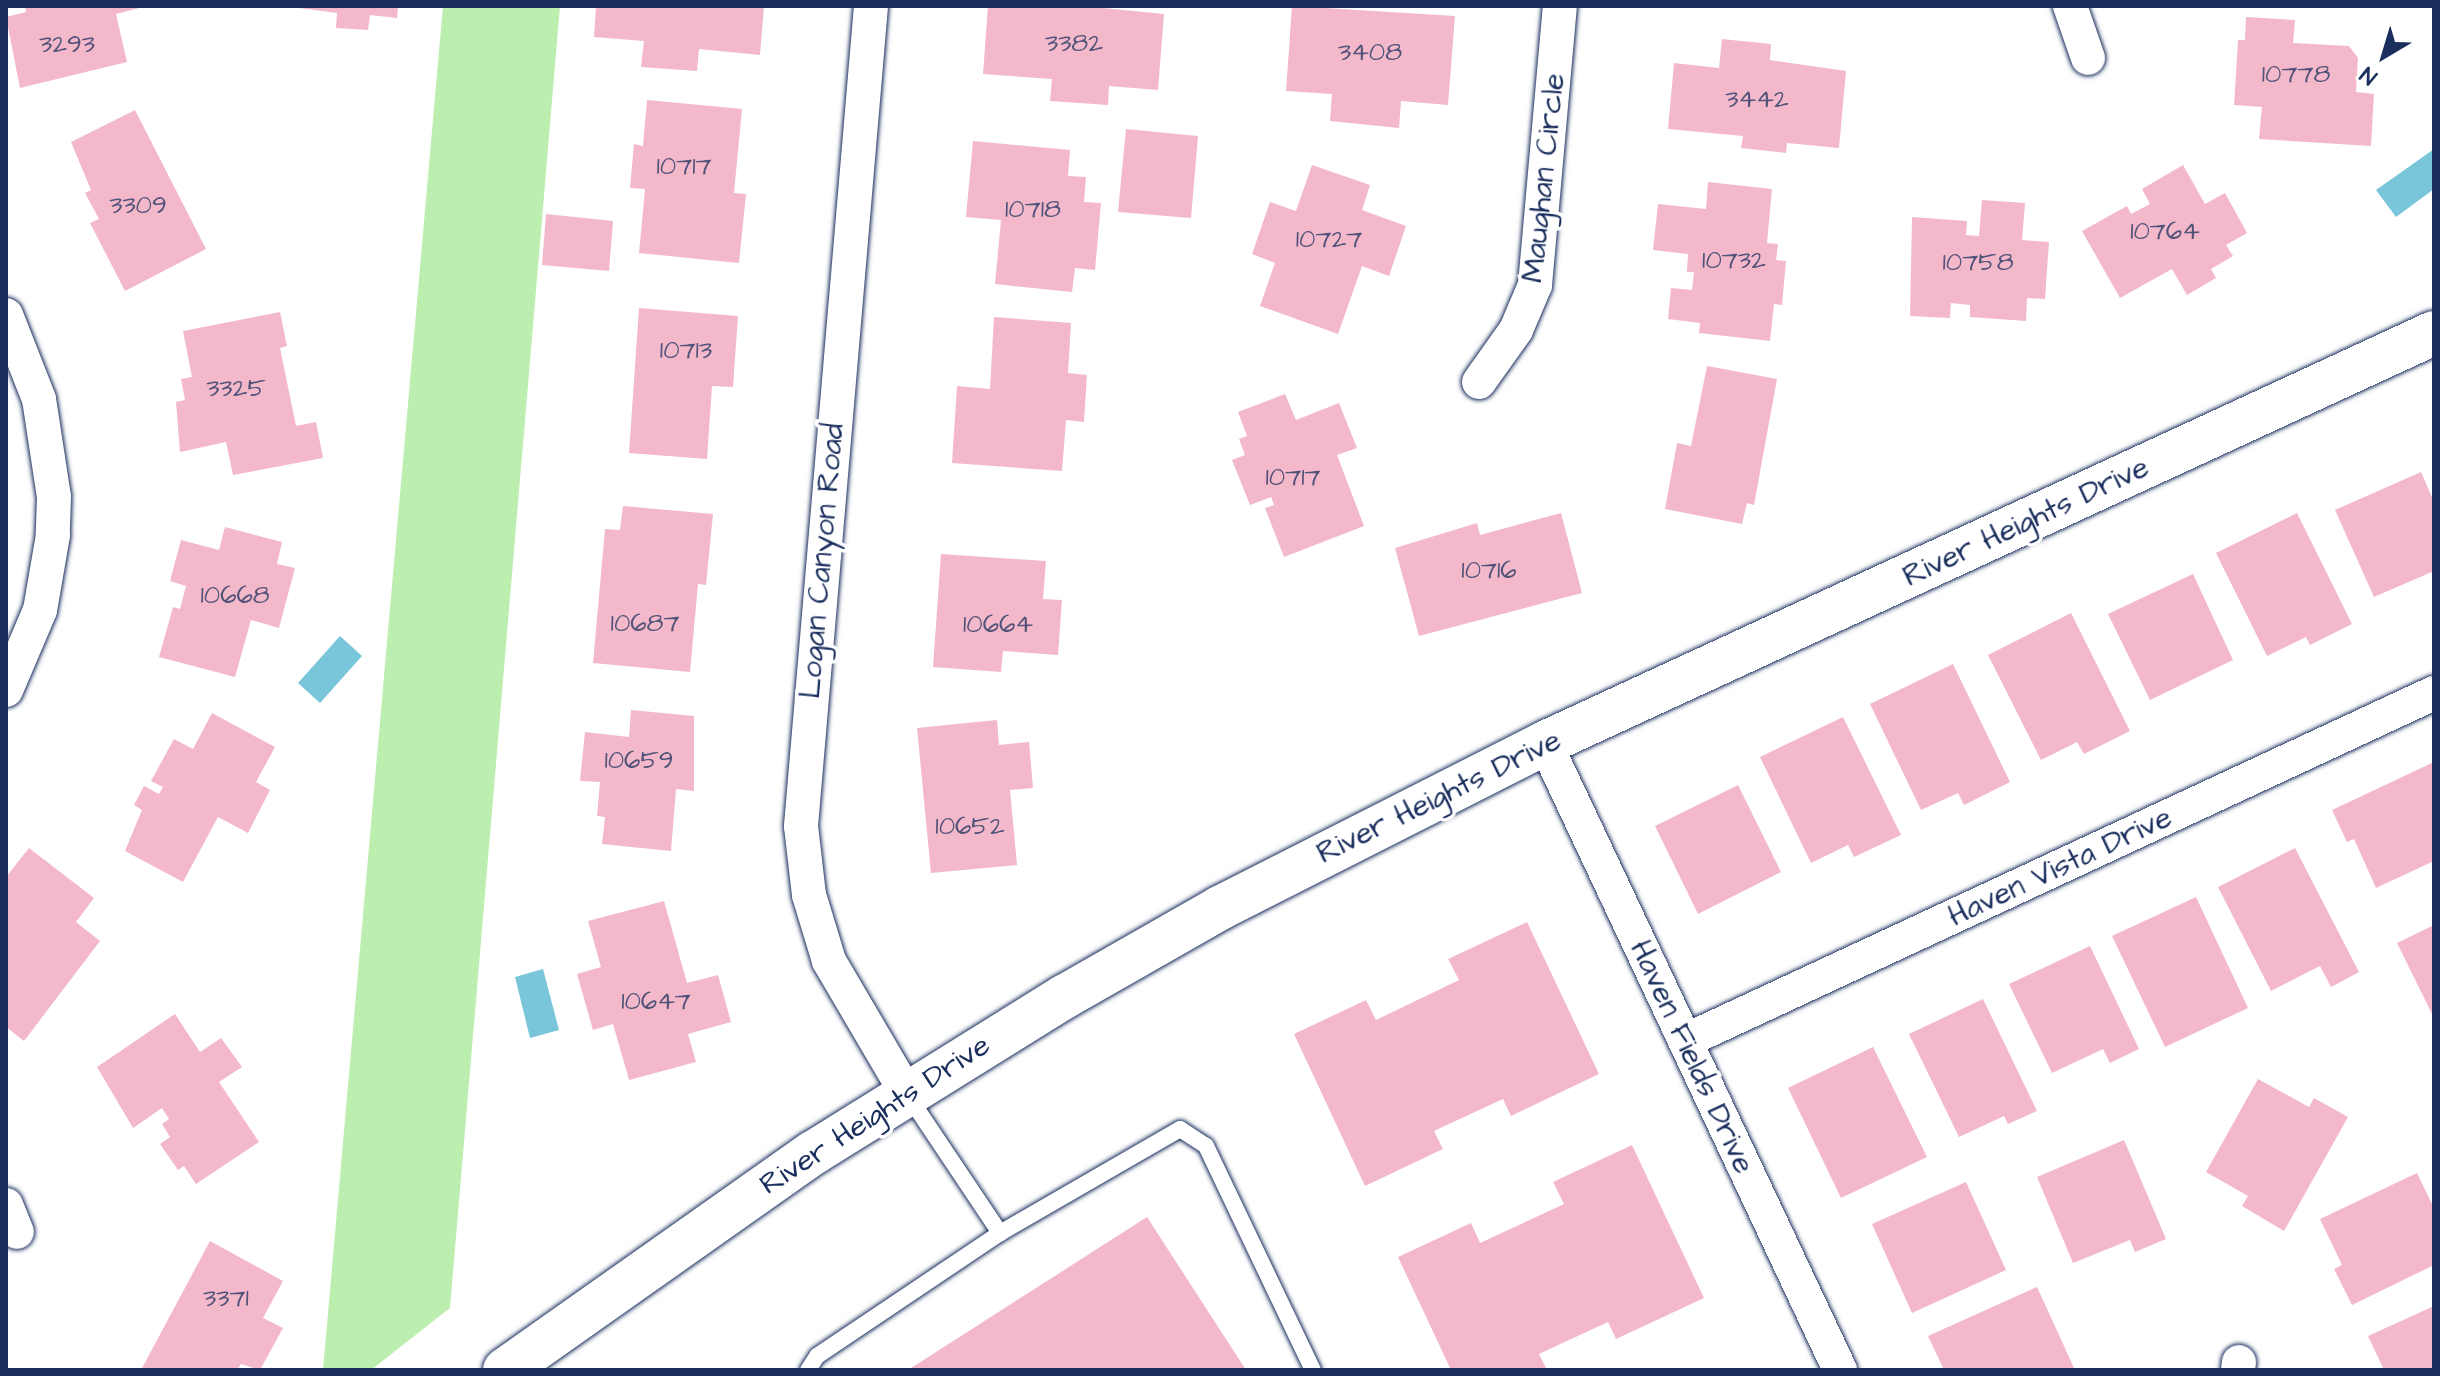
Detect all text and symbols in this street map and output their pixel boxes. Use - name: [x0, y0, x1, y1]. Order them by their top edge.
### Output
- north arrow: [2344, 16, 2424, 96]
- house number: 3382: [1045, 28, 1103, 60]
- house number: 3293: [39, 29, 95, 61]
- house number: 3408: [1338, 37, 1402, 69]
- house number: 10778: [2262, 59, 2330, 91]
- text: N: [2354, 59, 2384, 92]
- street label: Maughan Circle: [1515, 72, 1573, 284]
- house number: 3442: [1725, 84, 1789, 116]
- house number: 10717: [656, 151, 712, 183]
- house number: 3309: [109, 190, 167, 222]
- house number: 10718: [1005, 194, 1061, 226]
- house number: 10764: [2130, 216, 2200, 248]
- house number: 10727: [1296, 224, 1362, 256]
- house number: 10732: [1702, 245, 1766, 277]
- house number: 10758: [1943, 247, 2013, 279]
- house number: 10713: [660, 335, 712, 367]
- house number: 3325: [206, 373, 266, 405]
- street label: Logan Canyon Road: [792, 422, 852, 700]
- street label: River Heights Drive: [1897, 449, 2155, 595]
- house number: 10717: [1265, 462, 1321, 494]
- house number: 10716: [1461, 555, 1517, 587]
- house number: 10668: [200, 580, 270, 612]
- house number: 10687: [611, 608, 679, 640]
- house number: 10664: [963, 609, 1033, 641]
- street label: River Heights Drive: [1311, 722, 1567, 872]
- house number: 10659: [604, 745, 674, 777]
- street label: Haven Vista Drive: [1943, 799, 2177, 935]
- house number: 10652: [935, 811, 1005, 843]
- street label: Haven Fields Drive: [1622, 935, 1762, 1179]
- house number: 10647: [621, 986, 691, 1018]
- street label: River Heights Drive: [753, 1027, 997, 1203]
- house number: 3371: [203, 1283, 249, 1315]

